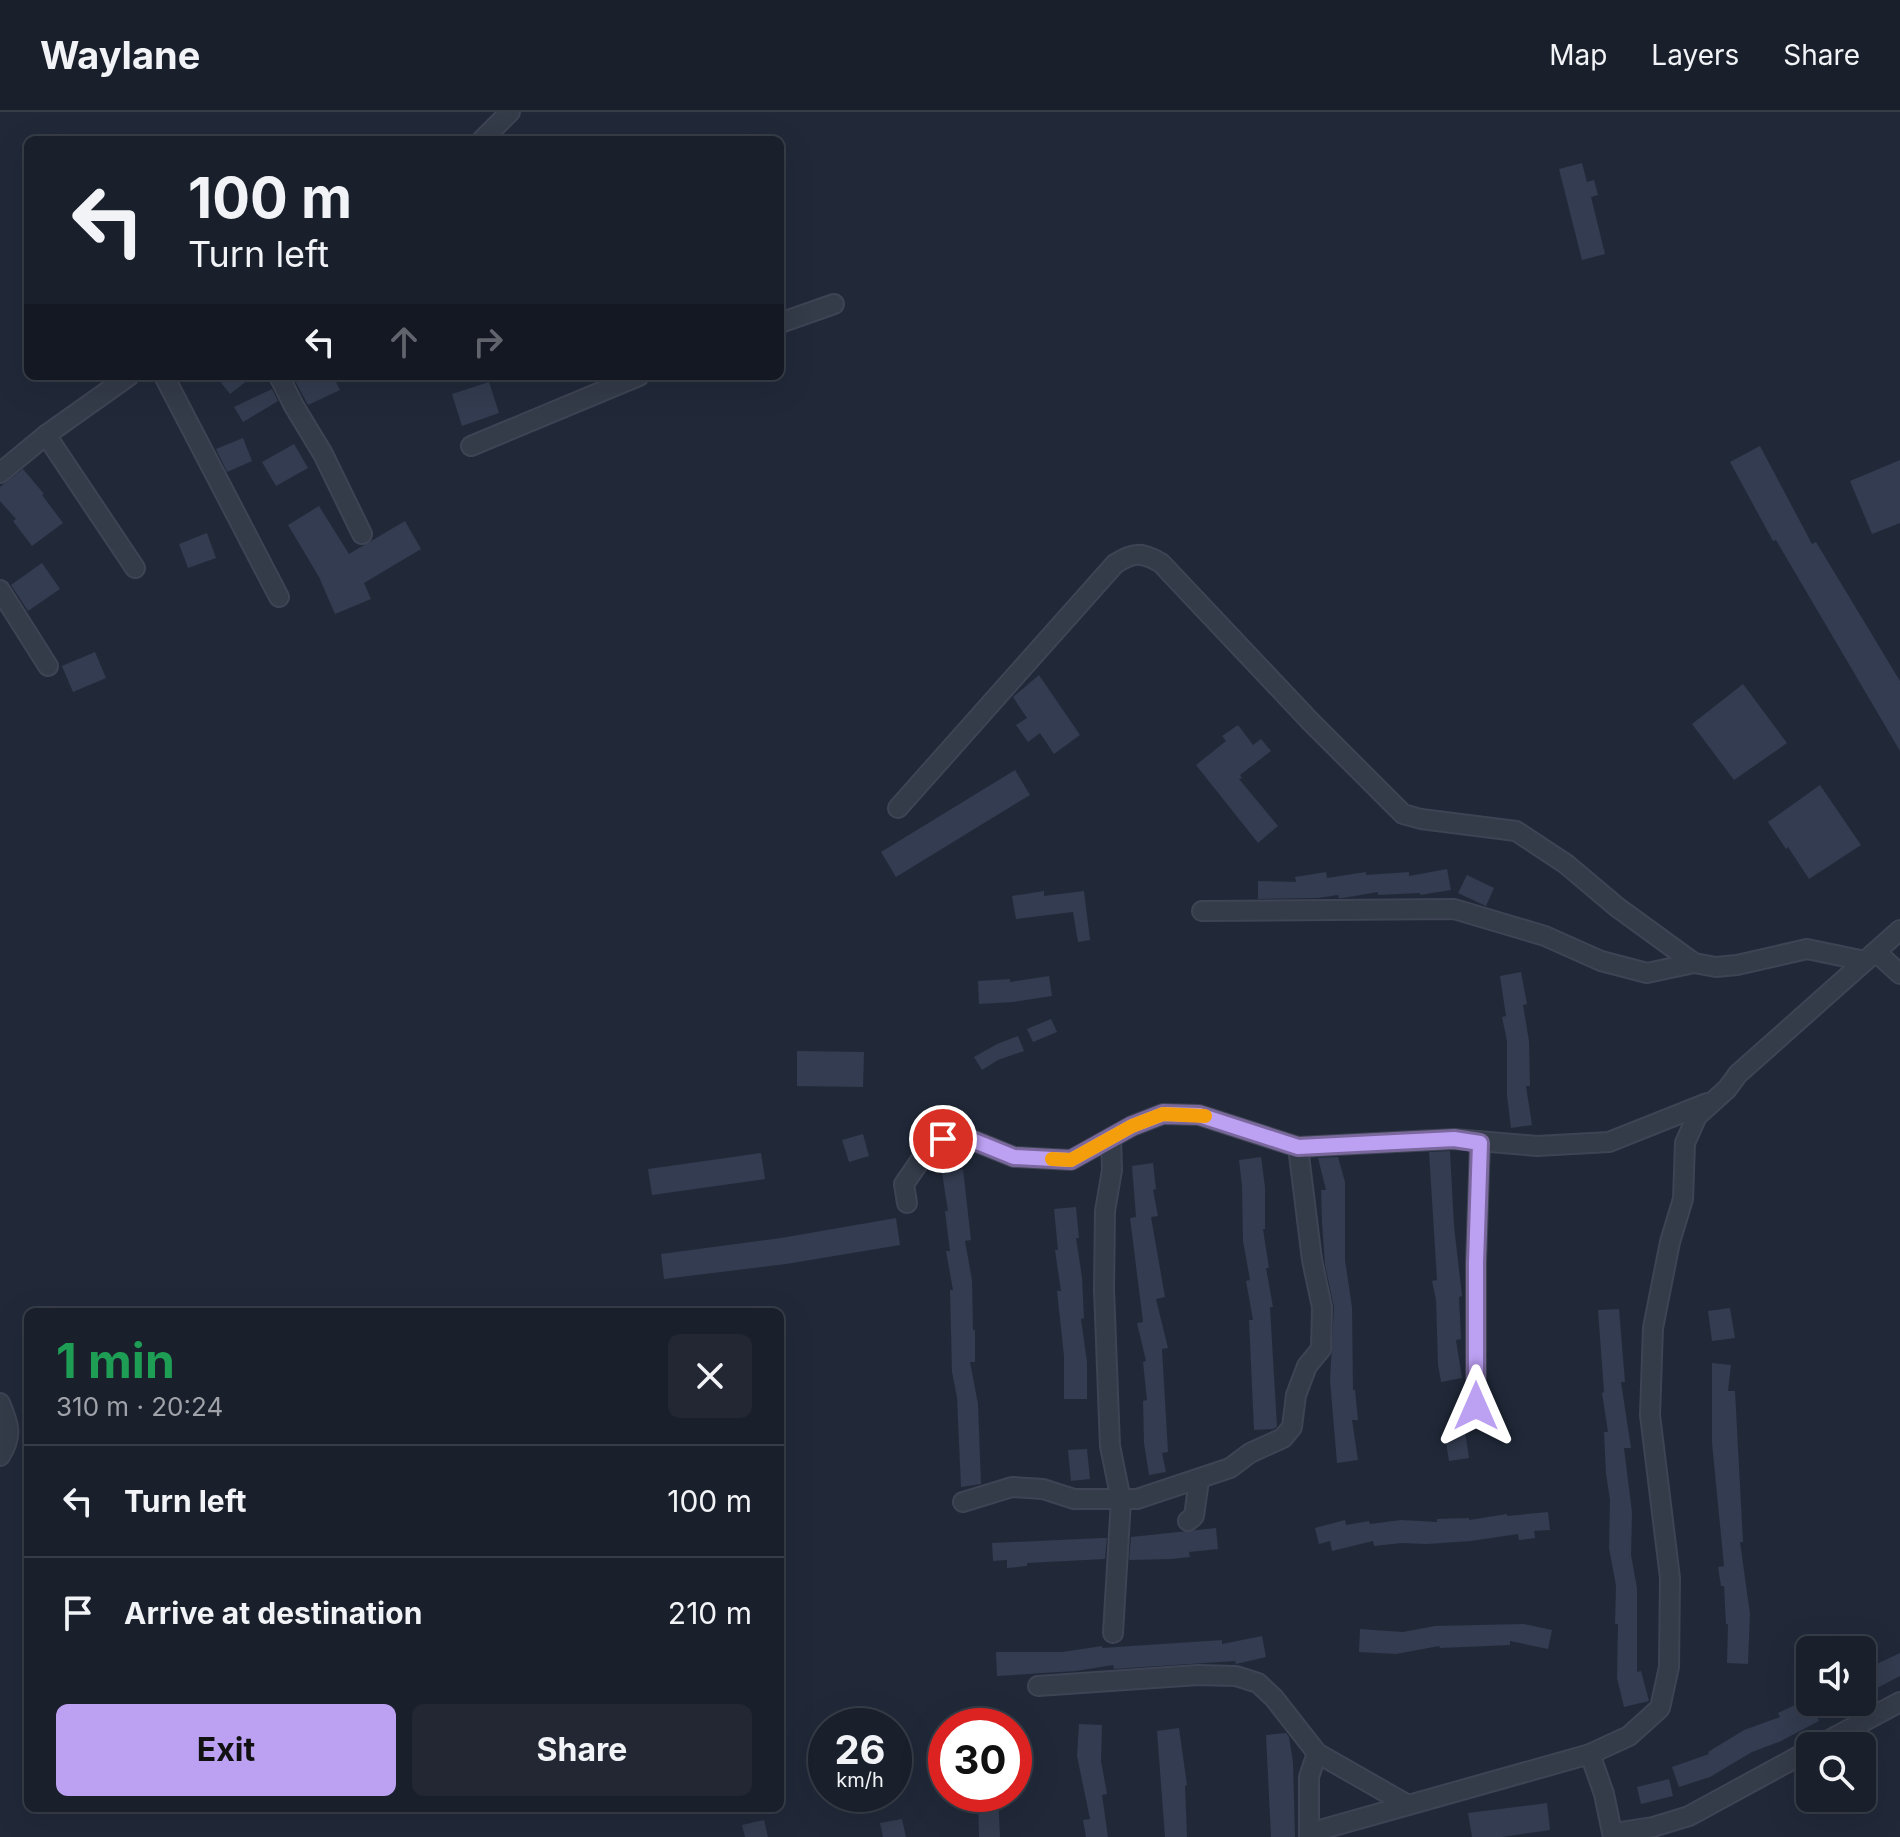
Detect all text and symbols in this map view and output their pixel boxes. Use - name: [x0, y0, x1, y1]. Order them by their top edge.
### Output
- text: Waylane: [40, 32, 200, 78]
- text: Map: [1549, 38, 1607, 72]
- text: Layers: [1651, 38, 1739, 72]
- text: Share: [1783, 38, 1860, 72]
- text: 100 m: [188, 164, 352, 232]
- icon: left: [56, 168, 160, 272]
- text: Turn left: [188, 232, 329, 276]
- icon: left: [298, 320, 342, 364]
- icon: ahead: [382, 320, 426, 364]
- icon: right: [466, 320, 510, 364]
- pin: [909, 1105, 977, 1173]
- icon: arrive: [921, 1117, 965, 1161]
- text: 1 min: [56, 1331, 175, 1390]
- button: close: [668, 1334, 752, 1418]
- position arrow: [1434, 1364, 1518, 1448]
- text: 310 m · 20:24: [56, 1391, 223, 1422]
- icon: left: [56, 1479, 100, 1523]
- text: Turn left: [124, 1483, 246, 1519]
- text: 100 m: [667, 1483, 752, 1519]
- icon: arrive: [56, 1591, 100, 1635]
- text: Arrive at destination: [124, 1595, 422, 1631]
- text: 210 m: [668, 1595, 752, 1631]
- map controls: [1796, 1636, 1876, 1812]
- button: sound: [1796, 1636, 1876, 1716]
- button: Exit: [56, 1704, 396, 1796]
- button: Share: [412, 1704, 752, 1796]
- speed limit sign: 30: [928, 1708, 1032, 1812]
- text: 26: [834, 1725, 886, 1774]
- button: search: [1796, 1732, 1876, 1812]
- text: km/h: [836, 1768, 884, 1792]

